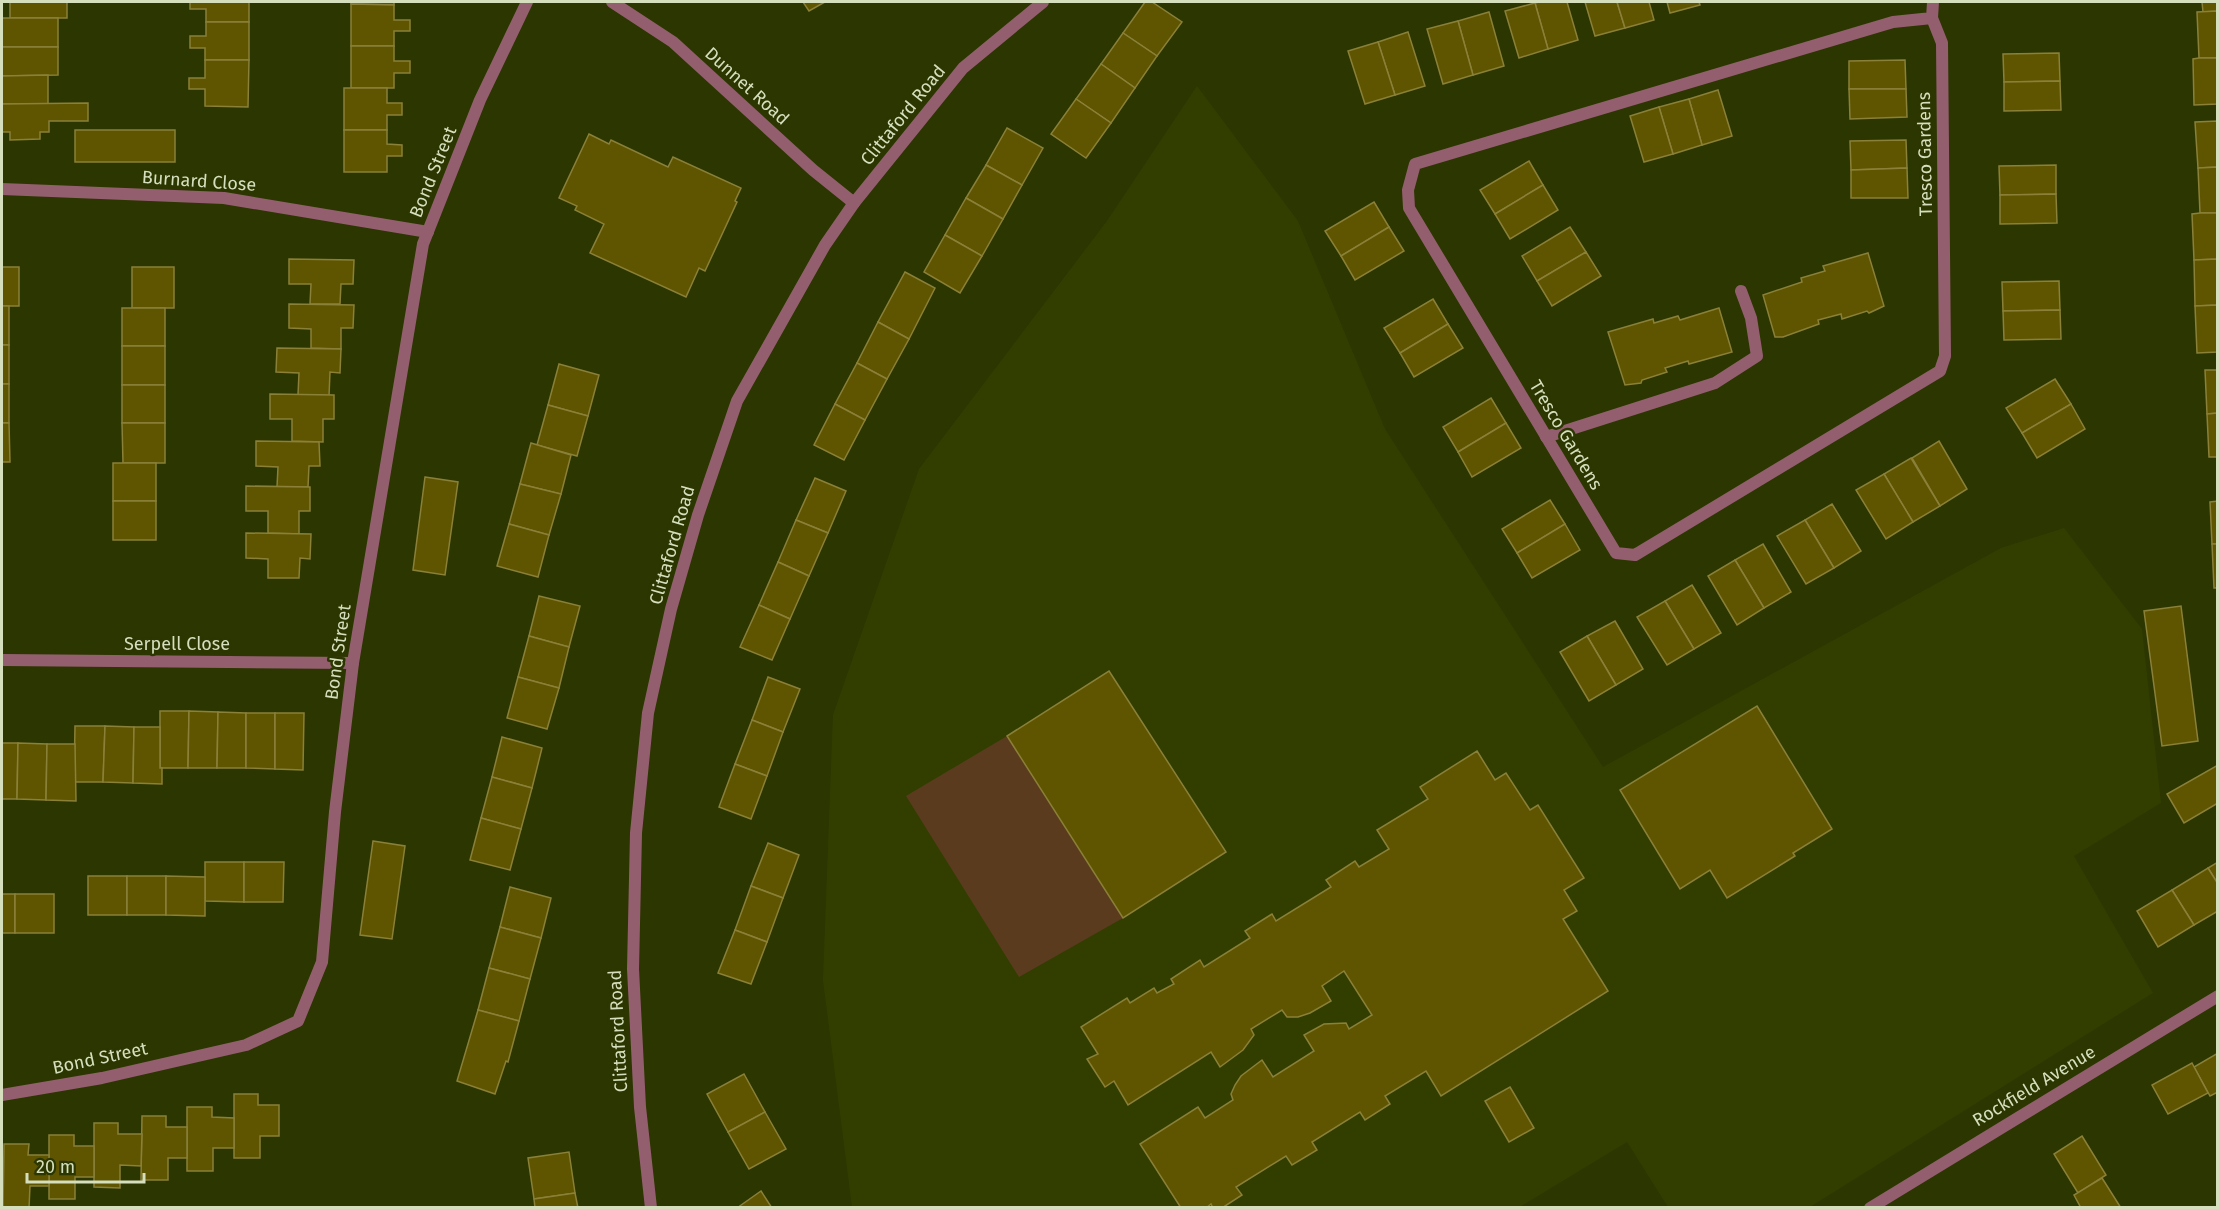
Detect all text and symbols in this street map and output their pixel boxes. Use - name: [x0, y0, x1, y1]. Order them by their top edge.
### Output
- street label: Dunnet Road: [700, 42, 794, 130]
- street label: Clittaford Road: [856, 60, 950, 170]
- street label: Tresco Gardens: [1913, 92, 1937, 216]
- street label: Bond Street: [405, 123, 461, 221]
- street label: Burnard Close: [141, 166, 257, 196]
- street label: Tresco Gardens: [1525, 376, 1607, 494]
- street label: Clittaford Road: [645, 483, 699, 607]
- street label: Bond Street: [320, 602, 356, 701]
- street label: Serpell Close: [124, 633, 230, 655]
- street label: Clittaford Road: [604, 969, 632, 1093]
- street label: Bond Street: [51, 1037, 150, 1079]
- street label: Rockfield Avenue: [1969, 1041, 2099, 1131]
- scale bar: [27, 1146, 144, 1184]
- text: 20 m: [36, 1156, 75, 1178]

